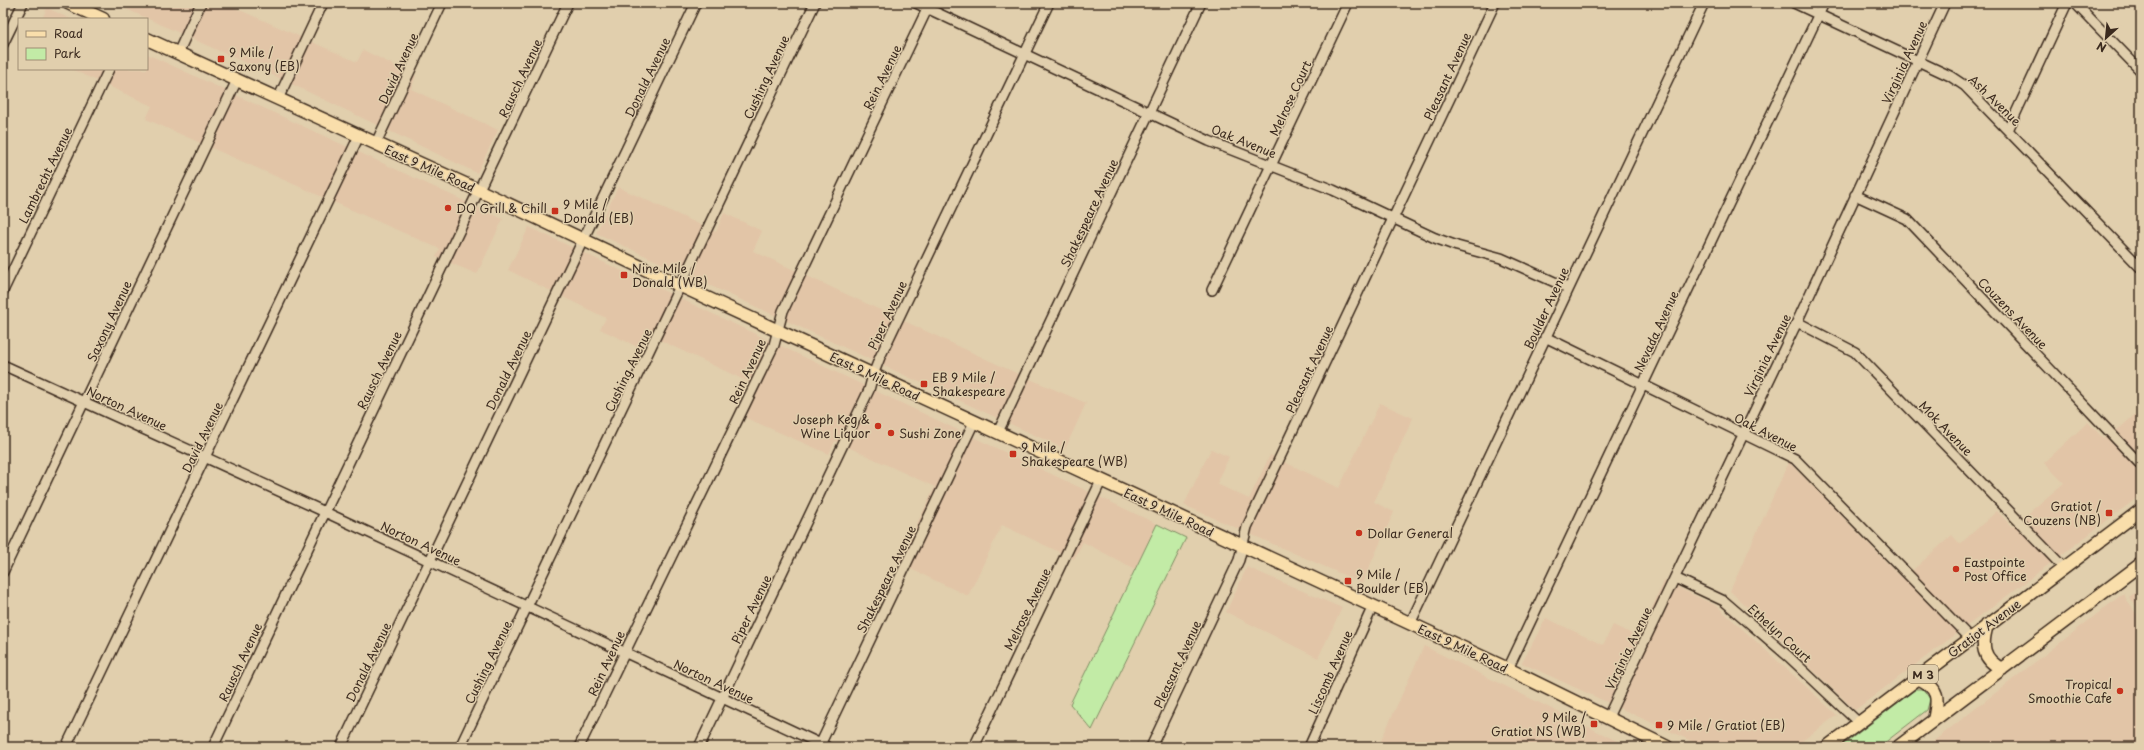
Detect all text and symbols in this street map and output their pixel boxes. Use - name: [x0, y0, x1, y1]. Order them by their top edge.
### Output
- street label: Virginia Avenue: [1877, 17, 1931, 107]
- legend: [18, 18, 148, 70]
- north arrow: [2086, 18, 2126, 58]
- text: Road: [54, 24, 83, 42]
- street label: David Avenue: [374, 29, 423, 107]
- street label: Pleasant Avenue: [1419, 29, 1475, 123]
- street label: Cushing Avenue: [739, 32, 794, 122]
- street label: Donald Avenue: [620, 34, 674, 120]
- street label: Rausch Avenue: [494, 35, 546, 120]
- text: N: [2093, 38, 2109, 57]
- street label: Rein Avenue: [859, 41, 906, 113]
- place label: 9 Mile / Saxony (EB): [229, 43, 300, 75]
- text: Park: [54, 44, 81, 62]
- marker: 9 Mile / Saxony (EB): [216, 54, 226, 64]
- street label: Melrose Court: [1265, 57, 1315, 139]
- street label: Ash Avenue: [1965, 70, 2026, 130]
- street label: Oak Avenue: [1209, 120, 1280, 162]
- street label: Lambrecht Avenue: [14, 123, 76, 226]
- street label: East 9 Mile Road: [382, 140, 478, 196]
- street label: Shakespeare Avenue: [1056, 155, 1122, 270]
- place label: 9 Mile / Donald (EB): [563, 195, 634, 227]
- place label: DQ Grill & Chill: [456, 199, 547, 217]
- marker: DQ Grill & Chill: [443, 203, 453, 213]
- marker: 9 Mile / Donald (EB): [550, 206, 560, 216]
- place label: Nine Mile / Donald (WB): [632, 259, 708, 291]
- street label: Boulder Avenue: [1519, 264, 1573, 352]
- marker: Nine Mile / Donald (WB): [619, 270, 629, 280]
- street label: Couzens Avenue: [1974, 273, 2052, 353]
- street label: Saxony Avenue: [82, 277, 136, 364]
- street label: Piper Avenue: [863, 277, 911, 353]
- street label: Nevada Avenue: [1629, 287, 1683, 375]
- street label: Virginia Avenue: [1739, 310, 1795, 399]
- street label: Pleasant Avenue: [1281, 322, 1337, 416]
- street label: Cushing Avenue: [600, 325, 656, 415]
- street label: Rausch Avenue: [352, 327, 406, 412]
- street label: Donald Avenue: [481, 327, 535, 413]
- street label: Rein Avenue: [724, 335, 770, 407]
- street label: East 9 Mile Road: [827, 347, 923, 405]
- place label: EB 9 Mile / Shakespeare: [932, 368, 1005, 400]
- marker: EB 9 Mile / Shakespeare: [919, 379, 929, 389]
- street label: Norton Avenue: [84, 381, 171, 435]
- street label: Mok Avenue: [1915, 396, 1977, 460]
- street label: David Avenue: [177, 398, 227, 476]
- street label: Oak Avenue: [1731, 408, 1801, 456]
- place label: Joseph Keg & Wine Liquor: [793, 410, 870, 442]
- marker: Joseph Keg & Wine Liquor: [873, 421, 883, 431]
- place label: Sushi Zone: [899, 424, 962, 442]
- marker: Sushi Zone: [886, 428, 896, 438]
- place label: 9 Mile / Shakespeare (WB): [1021, 438, 1128, 470]
- marker: 9 Mile / Shakespeare (WB): [1008, 449, 1018, 459]
- street label: East 9 Mile Road: [1121, 483, 1217, 541]
- place label: Gratiot / Couzens (NB): [2023, 497, 2101, 529]
- marker: Gratiot / Couzens (NB): [2104, 508, 2114, 518]
- street label: Norton Avenue: [378, 516, 465, 570]
- street label: Shakespeare Avenue: [852, 522, 920, 636]
- place label: Dollar General: [1367, 524, 1453, 542]
- marker: Dollar General: [1354, 528, 1364, 538]
- place label: Eastpointe Post Office: [1964, 553, 2027, 585]
- street label: Melrose Avenue: [999, 564, 1055, 653]
- marker: Eastpointe Post Office: [1951, 564, 1961, 574]
- place label: 9 Mile / Boulder (EB): [1356, 565, 1428, 597]
- street label: Piper Avenue: [727, 571, 776, 646]
- marker: 9 Mile / Boulder (EB): [1343, 576, 1353, 586]
- street label: Gratiot Avenue: [1944, 594, 2025, 661]
- street label: Ethelyn Court: [1744, 599, 1816, 667]
- street label: Virginia Avenue: [1600, 603, 1656, 692]
- street label: Cushing Avenue: [460, 617, 516, 707]
- street label: Pleasant Avenue: [1149, 617, 1205, 711]
- street label: Rausch Avenue: [214, 619, 266, 704]
- street label: Donald Avenue: [341, 619, 395, 705]
- street label: East 9 Mile Road: [1415, 619, 1511, 677]
- street label: Rein Avenue: [583, 627, 629, 699]
- street label: Liscomb Avenue: [1303, 627, 1357, 717]
- street label: Norton Avenue: [671, 654, 758, 708]
- road number: M 3: [1908, 665, 1938, 683]
- place label: Tropical Smoothie Cafe: [2028, 675, 2112, 707]
- marker: Tropical Smoothie Cafe: [2115, 686, 2125, 696]
- place label: 9 Mile / Gratiot NS (WB): [1491, 708, 1586, 740]
- place label: 9 Mile / Gratiot (EB): [1667, 716, 1785, 734]
- marker: 9 Mile / Gratiot NS (WB): [1589, 719, 1599, 729]
- marker: 9 Mile / Gratiot (EB): [1654, 720, 1664, 730]

